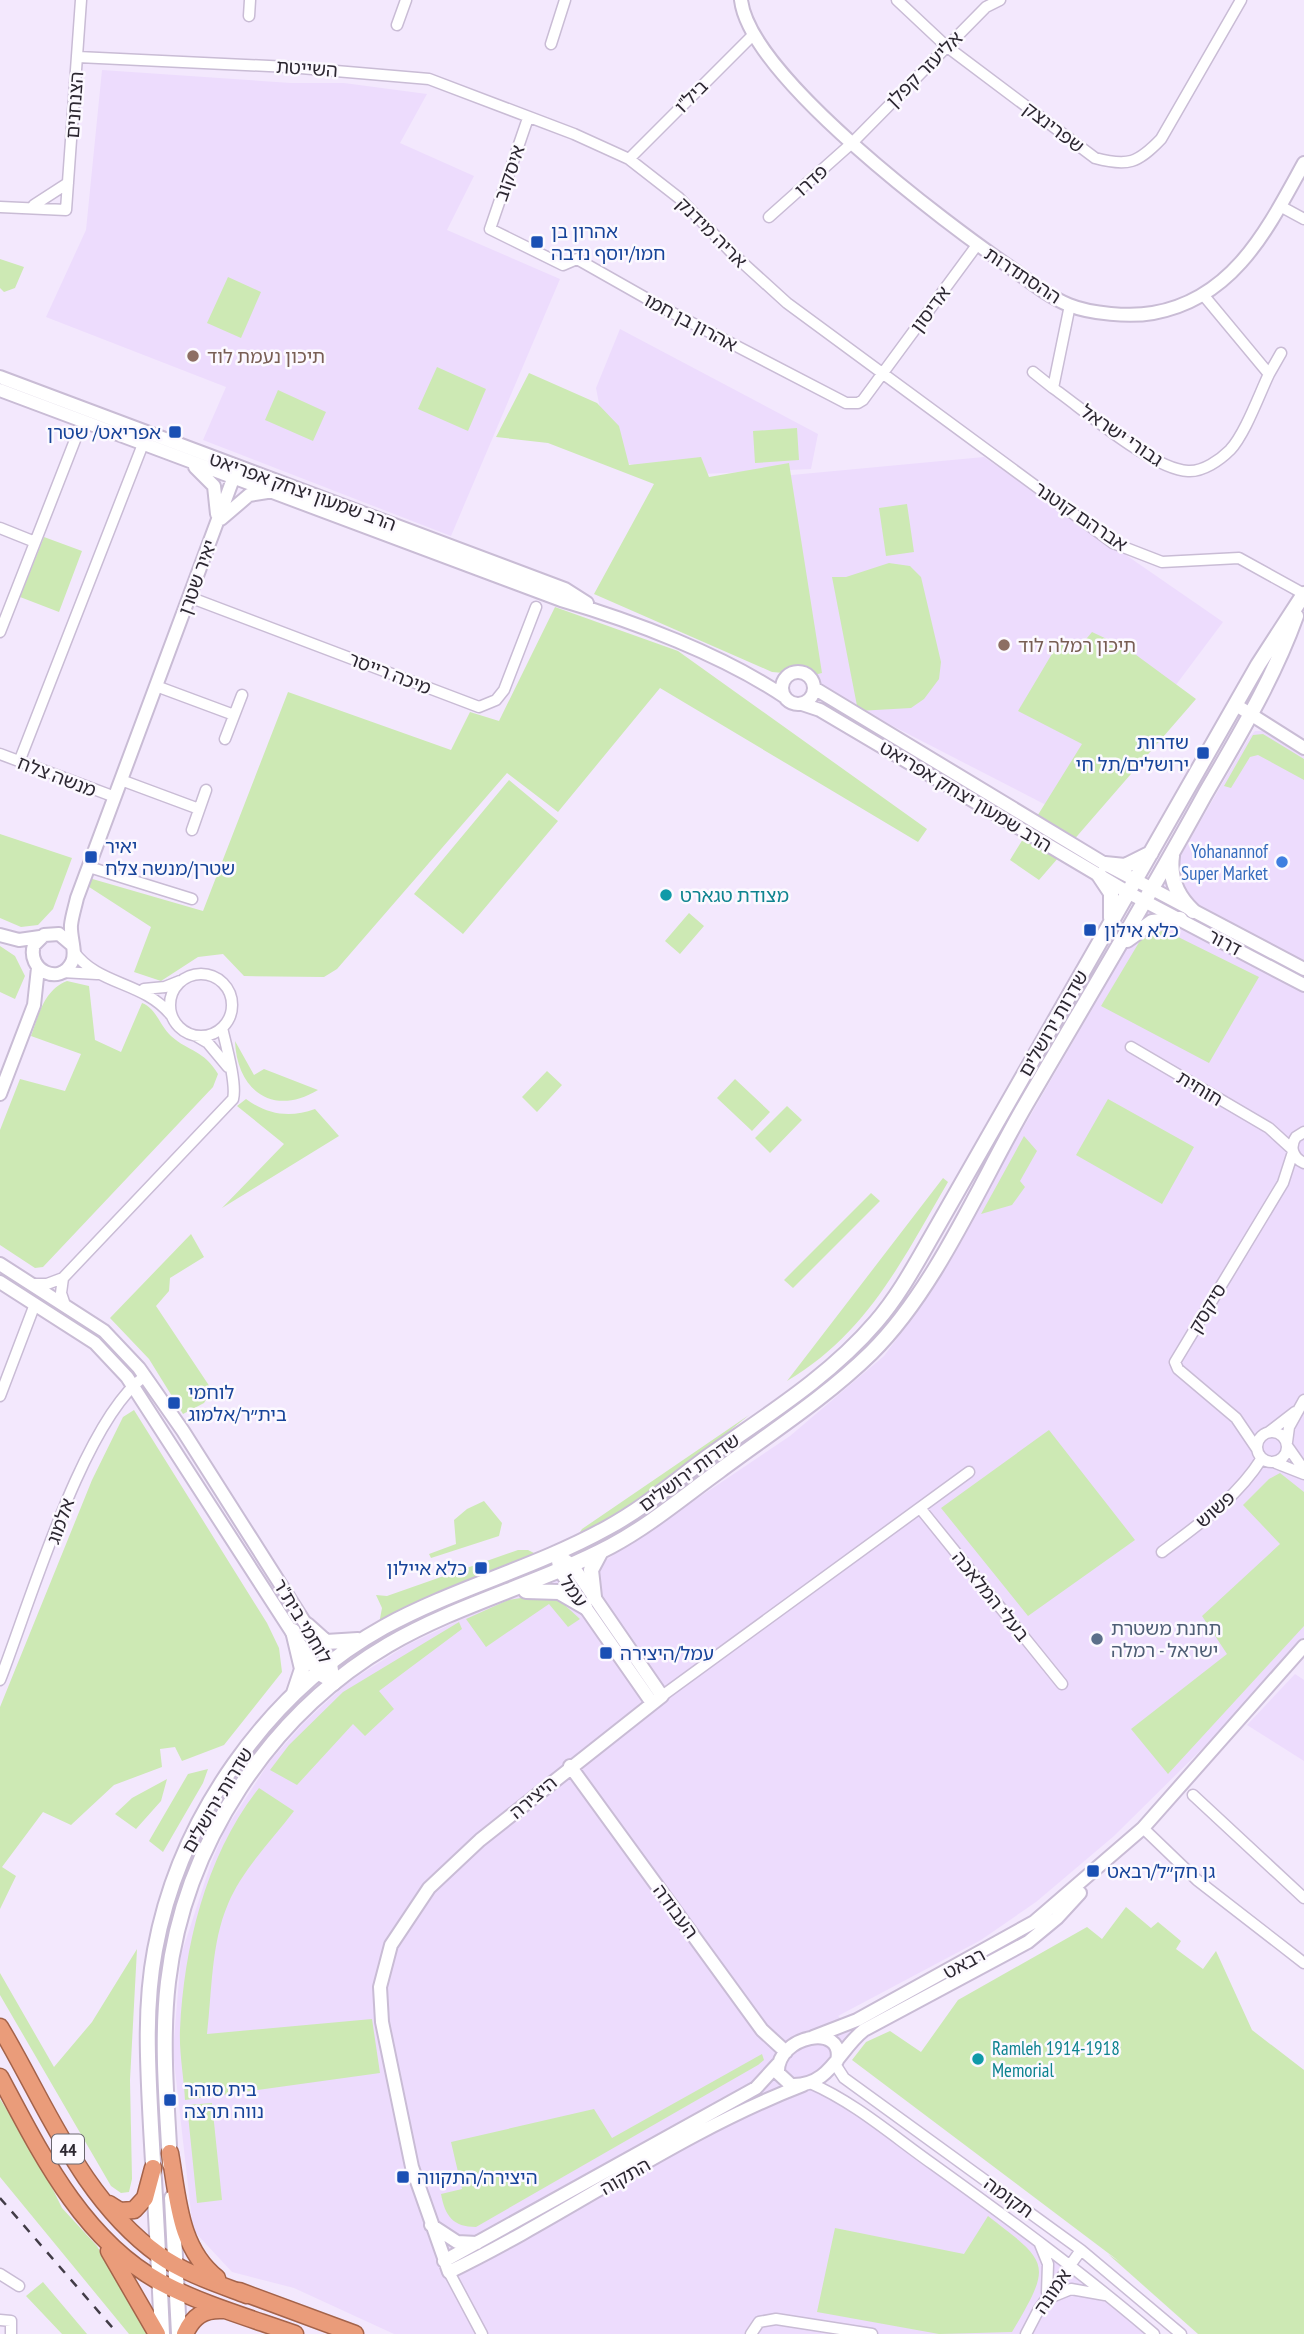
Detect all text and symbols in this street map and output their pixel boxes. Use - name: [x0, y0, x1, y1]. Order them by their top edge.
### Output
- street label: אליעזר קפלן: [881, 26, 967, 112]
- street label: השייטת: [275, 54, 339, 82]
- street label: הצנחנים: [60, 71, 88, 139]
- street label: ביל"ו: [669, 74, 713, 118]
- street label: שפרינצק: [1019, 96, 1089, 158]
- street label: איסקוב: [488, 142, 530, 204]
- street label: פדרו: [789, 159, 833, 201]
- street label: אריה מידנק: [671, 191, 753, 273]
- place label: אהרון בן חמו/יוסף נדבה: [551, 219, 666, 265]
- marker: אהרון בן חמו/יוסף נדבה: [529, 234, 545, 250]
- street label: ההסתדרות: [980, 241, 1066, 309]
- street label: אדיסון: [905, 281, 955, 337]
- street label: אהרון בן חמו: [640, 287, 742, 357]
- place label: תיכון נעמת לוד: [207, 344, 325, 368]
- marker: תיכון נעמת לוד: [185, 348, 201, 364]
- street label: גבורי ישראל: [1076, 399, 1168, 471]
- place label: אפריאט/ שטרן: [47, 420, 161, 444]
- marker: אפריאט/ שטרן: [167, 424, 183, 440]
- street label: הרב שמעון יצחק אפריאט: [206, 446, 400, 536]
- street label: אברהם קוטנר: [1030, 476, 1132, 556]
- street label: יאיר שטרן: [172, 536, 222, 618]
- place label: תיכון רמלה לוד: [1018, 633, 1136, 657]
- marker: תיכון רמלה לוד: [996, 637, 1012, 653]
- street label: מיכה רייסר: [345, 646, 435, 700]
- place label: שדרות ירושלים/תל חי: [1076, 730, 1189, 776]
- street label: הרב שמעון יצחק אפריאט: [875, 735, 1057, 857]
- marker: שדרות ירושלים/תל חי: [1195, 745, 1211, 761]
- street label: מנשה צלח: [14, 750, 100, 802]
- place label: יאיר שטרן/מנשה צלח: [105, 834, 235, 880]
- place label: Yohanannof Super Market: [1181, 839, 1269, 885]
- marker: יאיר שטרן/מנשה צלח: [83, 849, 99, 865]
- marker: Yohanannof Super Market: [1274, 854, 1290, 870]
- place label: מצודת טגארט: [680, 883, 789, 907]
- marker: מצודת טגארט: [658, 887, 674, 903]
- place label: כלא אילון: [1104, 918, 1179, 942]
- marker: כלא אילון: [1082, 922, 1098, 938]
- street label: דרור: [1204, 923, 1246, 961]
- street label: שדרות ירושלים: [1013, 966, 1093, 1080]
- street label: חוחית: [1173, 1065, 1227, 1111]
- street label: סיקסק: [1183, 1279, 1231, 1337]
- place label: לוחמי בית״ר/אלמוג: [188, 1380, 287, 1426]
- marker: לוחמי בית״ר/אלמוג: [166, 1395, 182, 1411]
- street label: שדרות ירושלים: [634, 1427, 744, 1517]
- street label: פשוש: [1190, 1485, 1240, 1533]
- street label: אלמוג: [41, 1495, 79, 1547]
- street label: בעלי המלאכה: [947, 1546, 1035, 1646]
- place label: כלא איילון: [387, 1556, 467, 1580]
- marker: כלא איילון: [473, 1560, 489, 1576]
- street label: עמל: [555, 1570, 593, 1612]
- street label: לוחמי בית"ר: [268, 1574, 338, 1668]
- place label: תחנת משטרת ישראל - רמלה: [1111, 1616, 1222, 1662]
- marker: תחנת משטרת ישראל - רמלה: [1089, 1631, 1105, 1647]
- place label: עמל/היצירה: [620, 1641, 714, 1665]
- marker: עמל/היצירה: [598, 1645, 614, 1661]
- street label: שדרות ירושלים: [176, 1743, 258, 1857]
- street label: היצירה: [504, 1770, 562, 1824]
- place label: גן חק״ל/רבאט: [1107, 1859, 1215, 1883]
- marker: גן חק״ל/רבאט: [1085, 1863, 1101, 1879]
- street label: העבודה: [648, 1879, 704, 1943]
- street label: רבאט: [939, 1942, 989, 1984]
- place label: Ramleh 1914-1918 Memorial: [992, 2036, 1120, 2082]
- marker: Ramleh 1914-1918 Memorial: [970, 2051, 986, 2067]
- place label: בית סוהר נווה תרצה: [184, 2077, 264, 2123]
- marker: בית סוהר נווה תרצה: [162, 2092, 178, 2108]
- road number: 44: [52, 2134, 84, 2164]
- street label: התקוה: [595, 2152, 655, 2200]
- place label: היצירה/התקווה: [417, 2165, 538, 2189]
- marker: היצירה/התקווה: [395, 2169, 411, 2185]
- street label: תקומה: [980, 2171, 1038, 2223]
- street label: אמונה: [1028, 2264, 1076, 2318]

